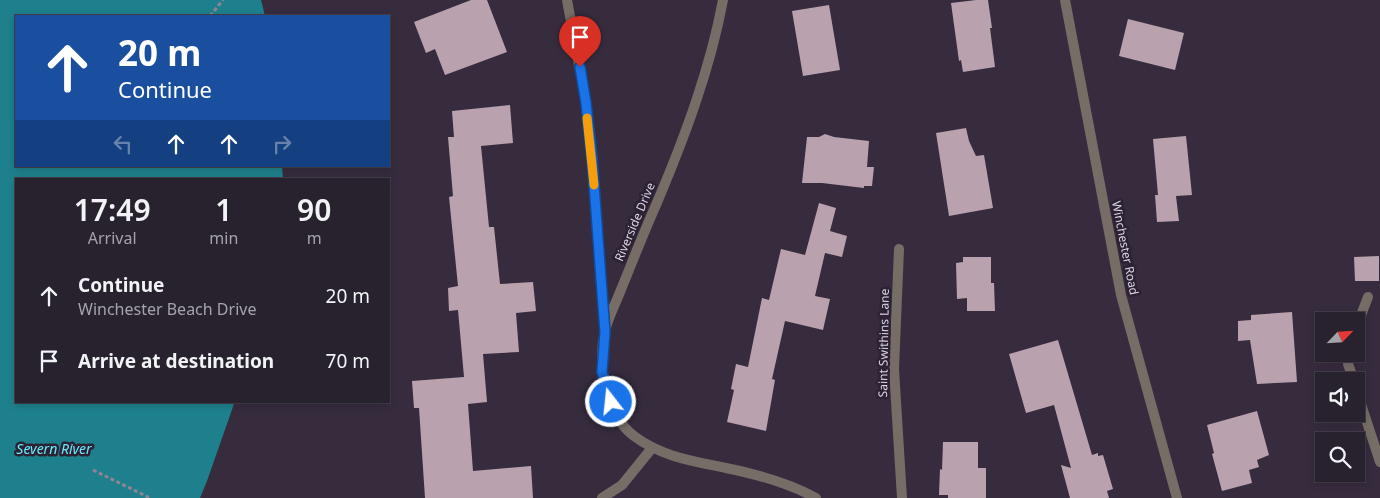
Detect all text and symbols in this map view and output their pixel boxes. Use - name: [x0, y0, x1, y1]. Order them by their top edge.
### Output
- pin: [559, 16, 601, 67]
- icon: arrive: [566, 23, 594, 51]
- text: 20 m: [118, 29, 201, 76]
- icon: ahead: [35, 35, 100, 100]
- text: Continue: [118, 74, 212, 104]
- icon: left: [109, 130, 137, 158]
- icon: ahead: [162, 130, 190, 158]
- icon: ahead: [215, 130, 243, 158]
- icon: right: [268, 130, 296, 158]
- street label: Riverside Drive: [610, 180, 659, 264]
- text: 17:49: [74, 189, 151, 230]
- text: 1: [215, 189, 232, 230]
- text: 90: [297, 189, 331, 230]
- street label: Winchester Road: [1108, 199, 1143, 296]
- text: Arrival: [88, 227, 137, 249]
- text: min: [209, 227, 238, 249]
- text: m: [307, 227, 322, 249]
- text: Continue: [78, 272, 164, 298]
- icon: ahead: [35, 282, 63, 310]
- text: 20 m: [326, 283, 370, 309]
- street label: Saint Swithins Lane: [874, 288, 893, 397]
- text: Winchester Beach Drive: [78, 298, 256, 320]
- north arrow: [1315, 312, 1365, 362]
- map controls: [1315, 312, 1365, 482]
- icon: arrive: [35, 347, 63, 375]
- text: Arrive at destination: [78, 348, 274, 374]
- text: 70 m: [326, 348, 370, 374]
- button: sound: [1315, 372, 1365, 422]
- position arrow: [584, 375, 636, 427]
- button: search: [1315, 432, 1365, 482]
- water label: Severn River: [16, 439, 92, 458]

